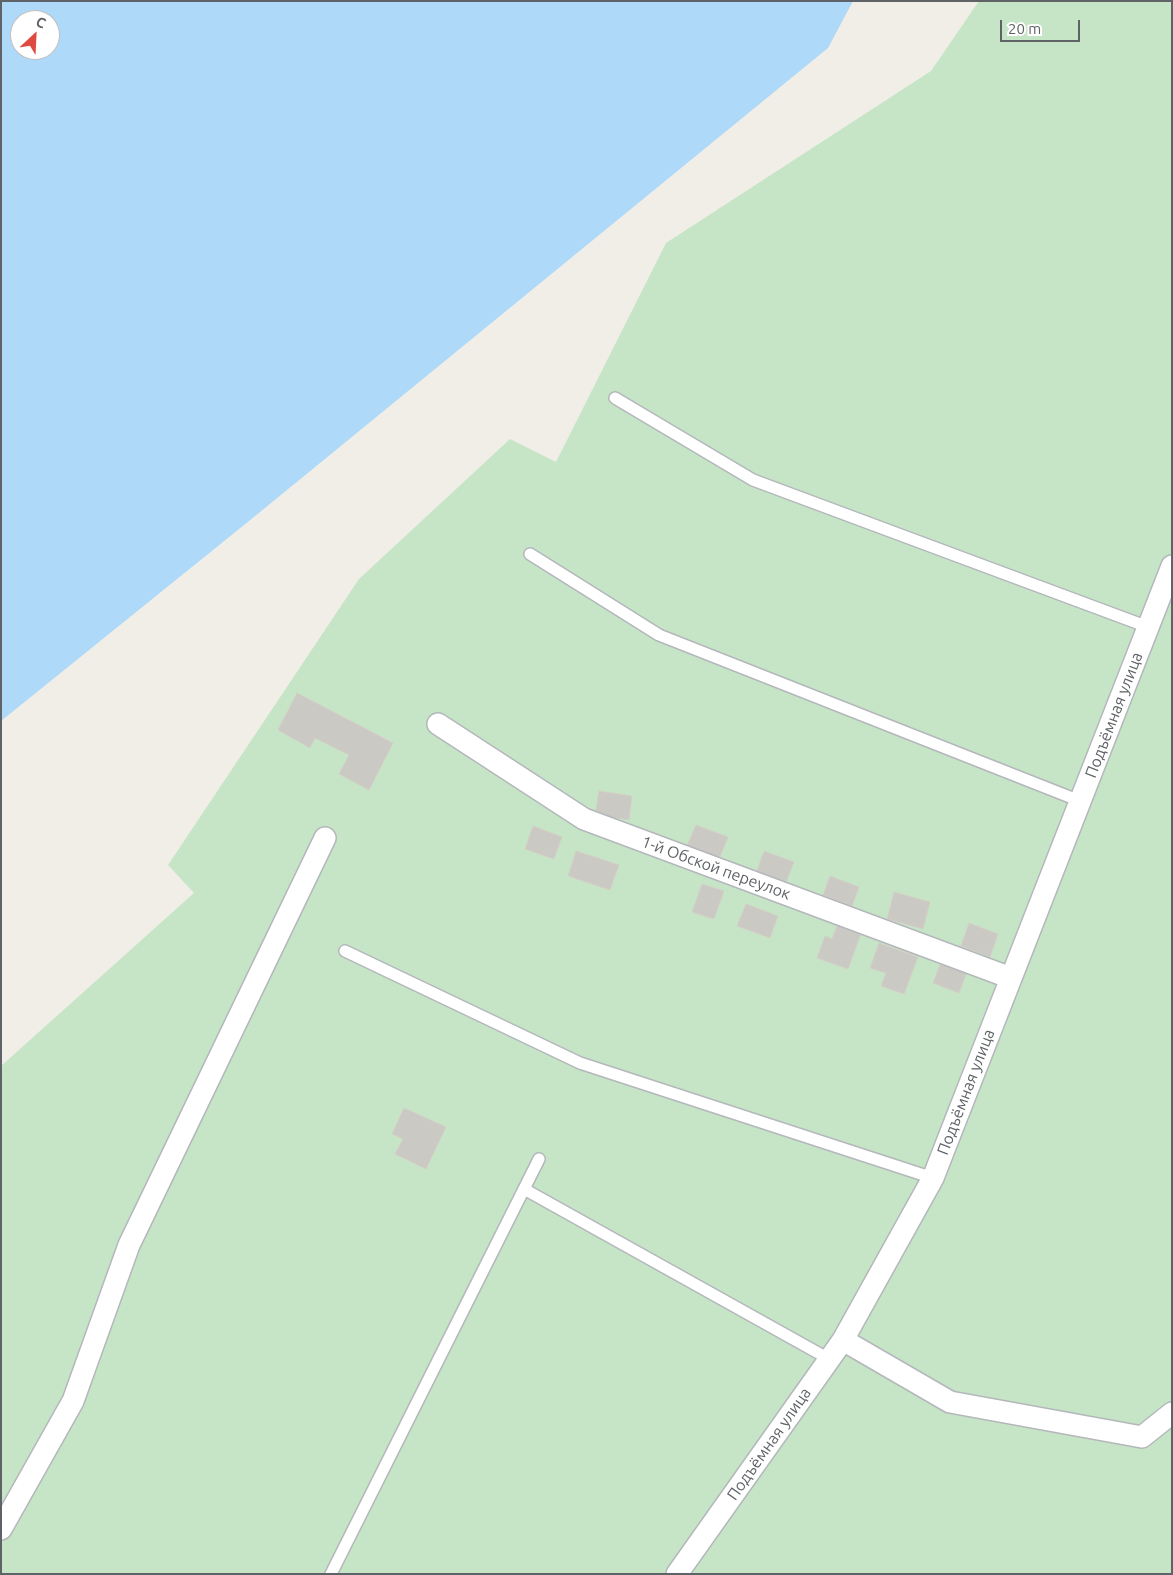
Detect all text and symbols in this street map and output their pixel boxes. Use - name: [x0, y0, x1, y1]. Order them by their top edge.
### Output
- north arrow: [10, 10, 60, 60]
- scale bar: [1003, 10, 1083, 42]
- text: С: [33, 13, 48, 31]
- text: 20 m: [1008, 20, 1041, 37]
- street label: Подъёмная улица: [1081, 649, 1147, 781]
- street label: 1-й Обской переулок: [639, 832, 793, 904]
- street label: Подъёмная улица: [933, 1026, 999, 1158]
- street label: Подъёмная улица: [723, 1384, 815, 1504]

